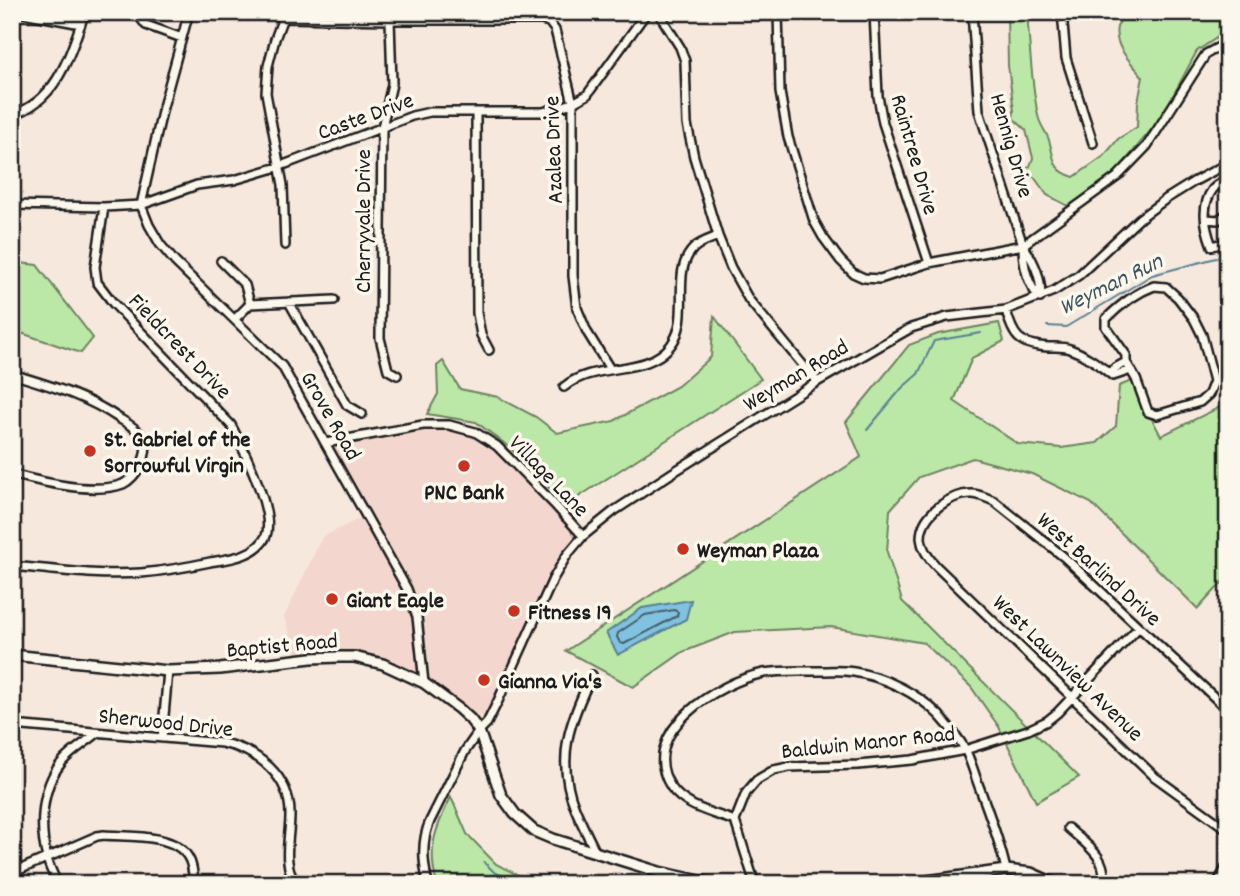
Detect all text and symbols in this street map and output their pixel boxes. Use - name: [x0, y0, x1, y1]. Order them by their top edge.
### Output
- street label: Caste Drive: [314, 86, 419, 151]
- street label: Hennig Drive: [979, 90, 1040, 202]
- street label: Raintree Drive: [880, 91, 946, 219]
- street label: Azalea Drive: [537, 95, 574, 204]
- street label: Cherryvale Drive: [349, 149, 382, 293]
- water label: Weyman Run: [1054, 246, 1170, 325]
- street label: Fieldcrest Drive: [119, 287, 238, 408]
- street label: Weyman Road: [738, 332, 856, 422]
- street label: Grove Road: [290, 366, 368, 468]
- place label: St. Gabriel of the Sorrowful Virgin: [104, 425, 250, 484]
- street label: Village Lane: [500, 429, 595, 526]
- marker: St. Gabriel of the Sorrowful Virgin: [82, 443, 98, 459]
- marker: PNC Bank: [456, 458, 472, 474]
- place label: PNC Bank: [424, 478, 505, 511]
- street label: West Barlind Drive: [1028, 506, 1167, 636]
- place label: Weyman Plaza: [697, 536, 820, 569]
- marker: Weyman Plaza: [675, 541, 691, 557]
- place label: Giant Eagle: [346, 586, 444, 619]
- street label: West Lawnview Avenue: [983, 588, 1150, 751]
- marker: Giant Eagle: [324, 591, 340, 607]
- place label: Fitness 19: [528, 598, 612, 631]
- marker: Fitness 19: [506, 603, 522, 619]
- street label: Baptist Road: [225, 626, 339, 669]
- place label: Gianna Via's: [498, 667, 603, 700]
- marker: Gianna Via's: [476, 672, 492, 688]
- street label: Sherwood Drive: [97, 701, 234, 748]
- street label: Baldwin Manor Road: [780, 719, 957, 770]

